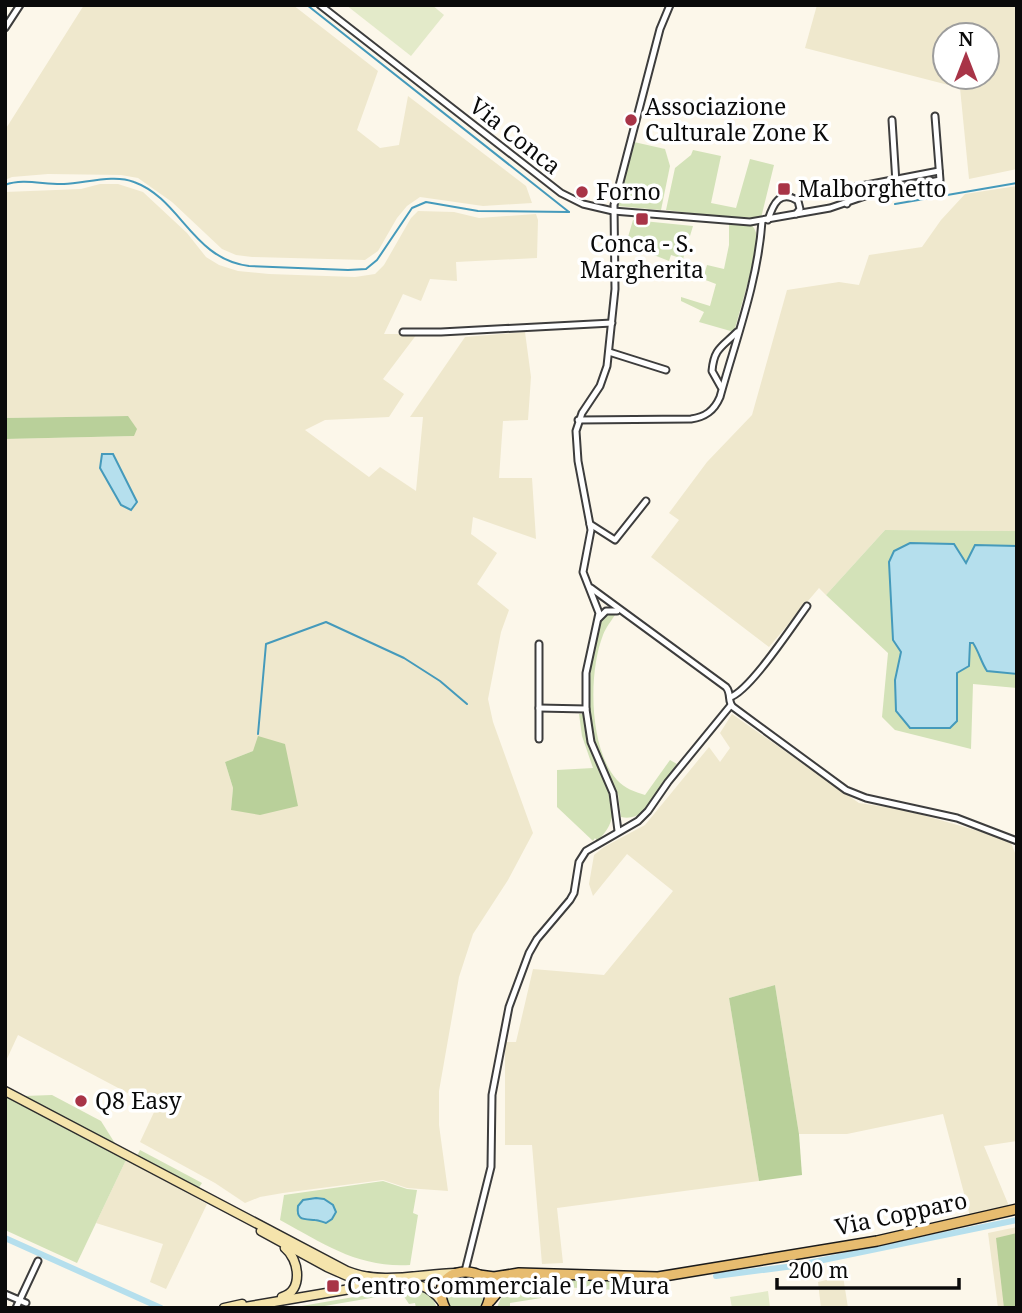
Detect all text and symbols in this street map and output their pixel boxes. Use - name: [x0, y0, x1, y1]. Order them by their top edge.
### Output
- north arrow: [931, 21, 1001, 91]
- text: N: [959, 26, 974, 52]
- street label: Via Conca: [463, 89, 568, 181]
- place label: Associazione Culturale Zone K: [645, 90, 829, 148]
- marker: Associazione Culturale Zone K: [623, 112, 639, 128]
- place label: Malborghetto: [798, 172, 947, 204]
- place label: Forno: [596, 175, 661, 207]
- marker: Malborghetto: [776, 181, 792, 197]
- marker: Forno: [574, 184, 590, 200]
- marker: Conca - S. Margherita: [634, 211, 650, 227]
- place label: Conca - S. Margherita: [580, 227, 704, 285]
- place label: Q8 Easy: [95, 1084, 182, 1116]
- marker: Q8 Easy: [73, 1093, 89, 1109]
- street label: Via Copparo: [832, 1183, 970, 1243]
- scale bar: [777, 1246, 959, 1290]
- text: 200 m: [788, 1256, 849, 1284]
- place label: Centro Commerciale Le Mura: [347, 1269, 670, 1301]
- marker: Centro Commerciale Le Mura: [325, 1278, 341, 1294]

